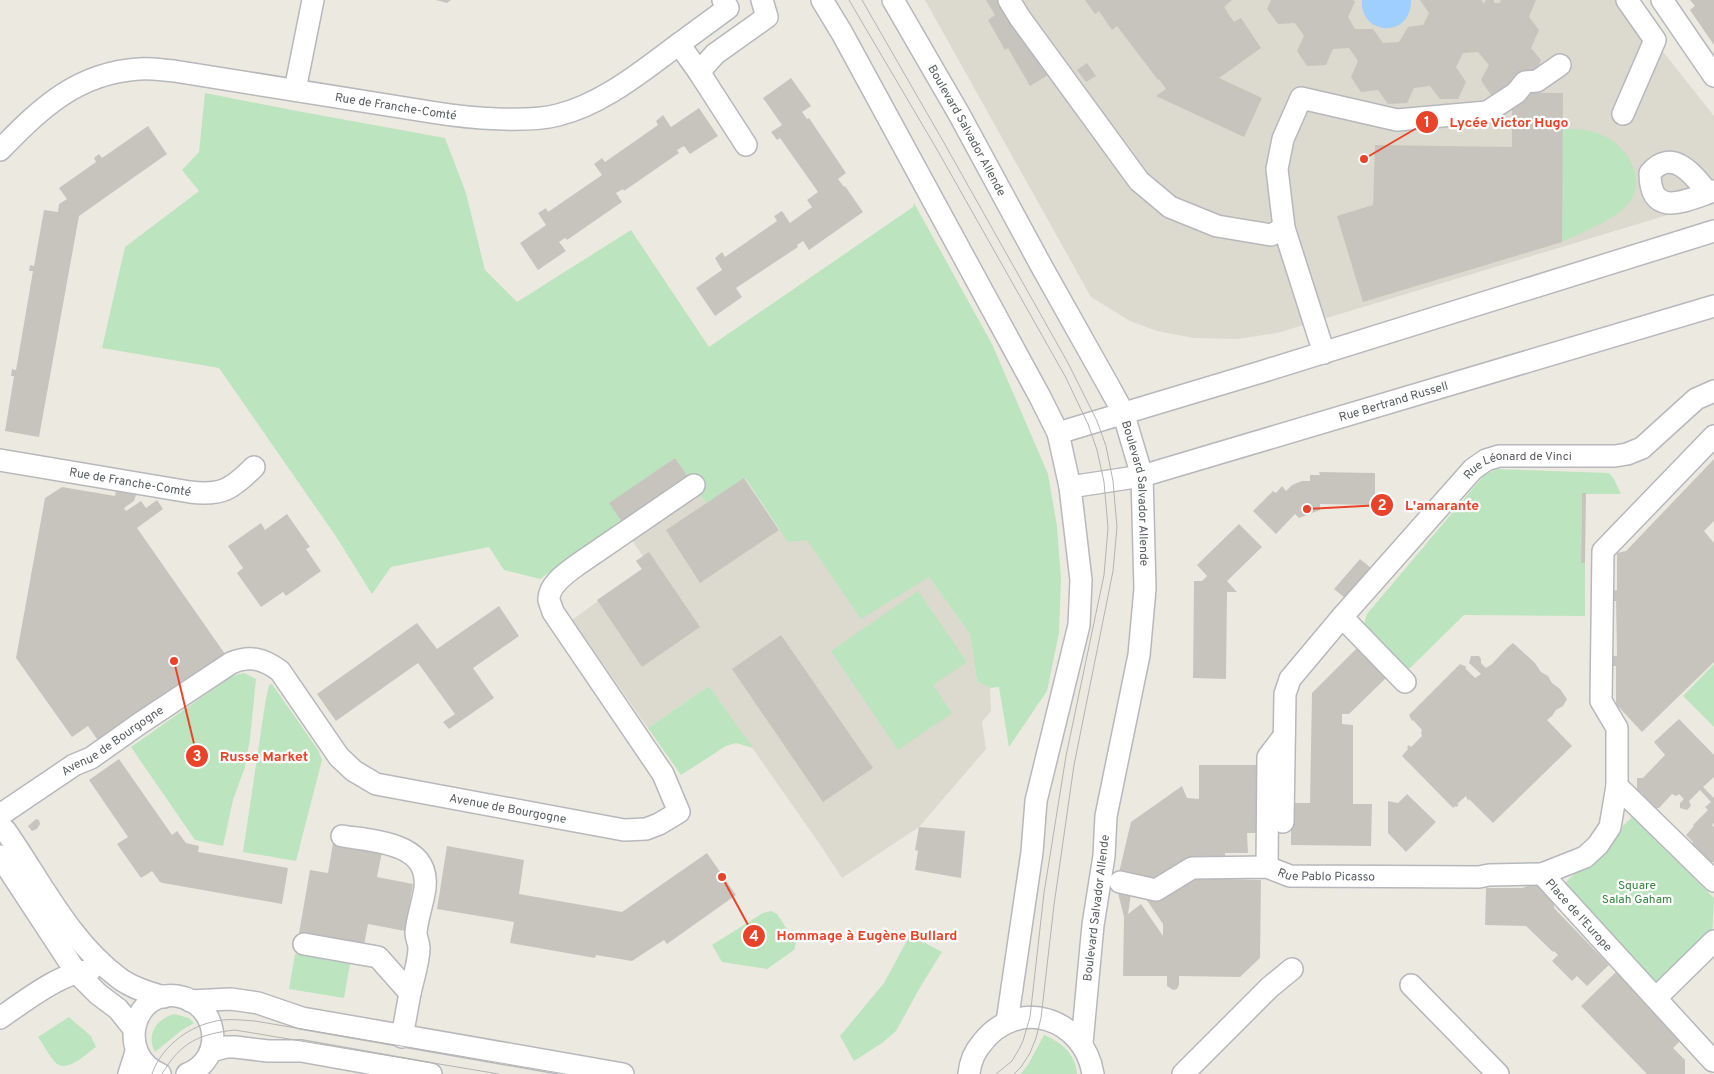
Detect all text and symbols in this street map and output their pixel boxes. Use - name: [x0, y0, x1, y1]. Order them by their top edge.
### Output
- street label: Boulevard Salvador Allende: [923, 62, 1009, 199]
- street label: Rue de Franche-Comté: [334, 90, 457, 125]
- callout: Lycée Victor Hugo: [1414, 107, 1579, 136]
- text: 1: [1424, 114, 1430, 133]
- text: Lycée Victor Hugo: [1450, 115, 1569, 132]
- street label: Rue Bertrand Russell: [1337, 378, 1450, 426]
- street label: Boulevard Salvador Allende: [1117, 419, 1151, 566]
- street label: Rue Léonard de Vinci: [1460, 448, 1572, 483]
- street label: Rue de Franche-Comté: [68, 465, 192, 501]
- callout: L'amarante: [1370, 491, 1489, 520]
- text: 2: [1377, 497, 1387, 516]
- text: L'amarante: [1405, 498, 1479, 515]
- street label: Avenue de Bourgogne: [59, 703, 167, 780]
- callout: Russe Market: [184, 741, 318, 770]
- text: 3: [193, 748, 202, 767]
- text: Russe Market: [220, 749, 308, 766]
- street label: Avenue de Bourgogne: [448, 791, 568, 828]
- street label: Boulevard Salvador Allende: [1080, 834, 1114, 982]
- street label: Rue Pablo Picasso: [1275, 865, 1375, 885]
- street label: Place de l'Europe: [1541, 876, 1615, 955]
- park label: Square Salah Gaham: [1602, 878, 1672, 908]
- callout: Hommage à Eugène Bullard: [742, 921, 967, 950]
- text: 4: [749, 928, 759, 947]
- text: Hommage à Eugène Bullard: [777, 928, 957, 945]

